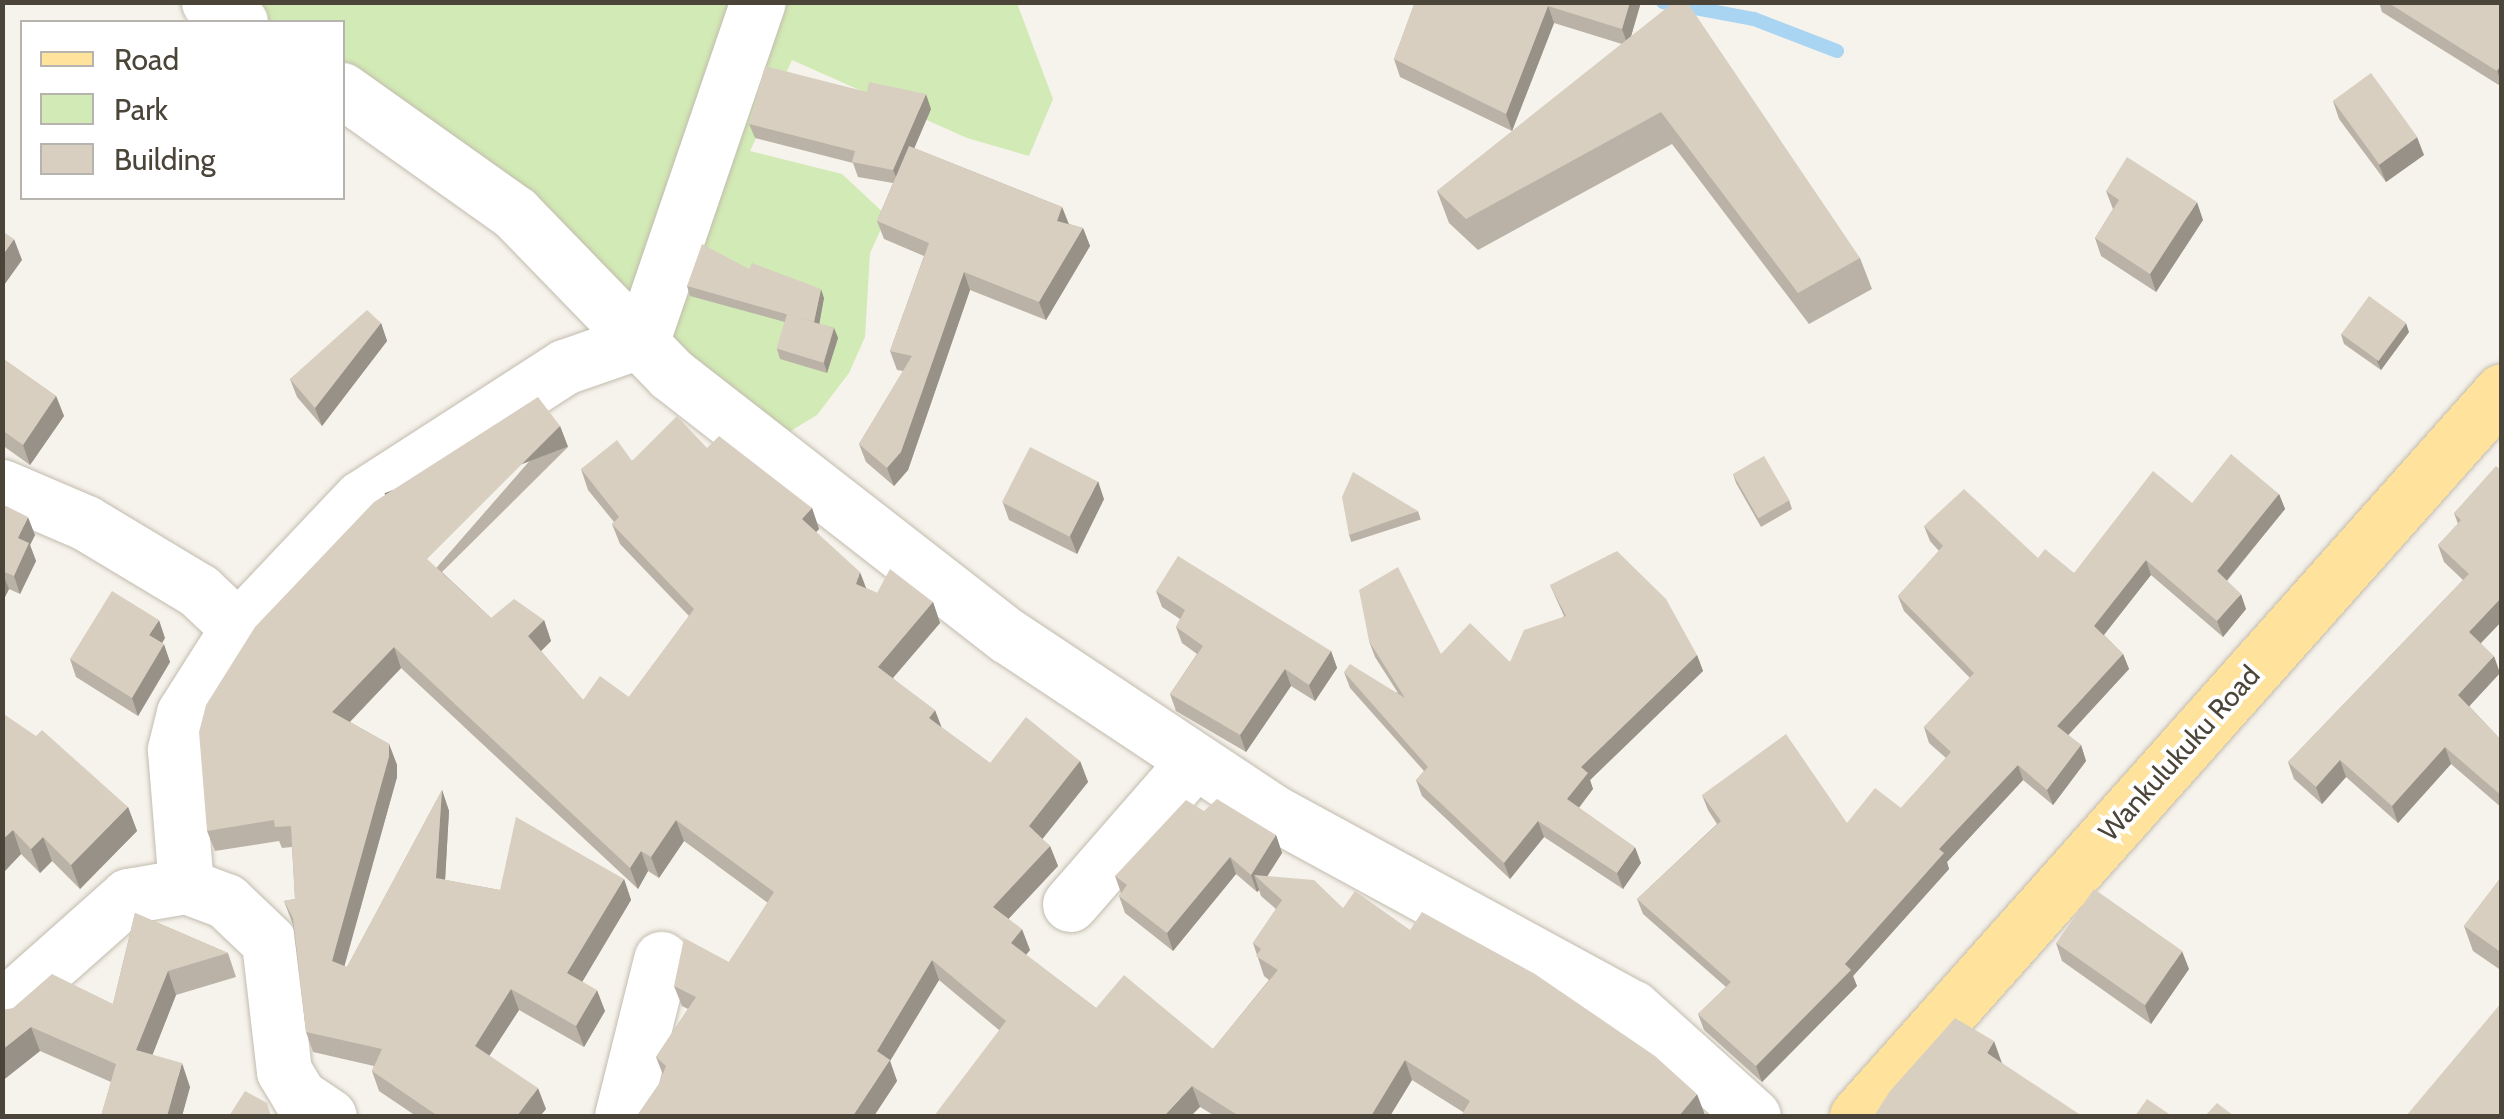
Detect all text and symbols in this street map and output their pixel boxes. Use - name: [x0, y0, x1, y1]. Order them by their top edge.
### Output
- legend: [20, 20, 345, 200]
- text: Road: [114, 41, 179, 78]
- text: Park: [114, 91, 168, 128]
- text: Building: [114, 141, 216, 178]
- street label: Wankulukuku Road: [2091, 658, 2267, 848]

